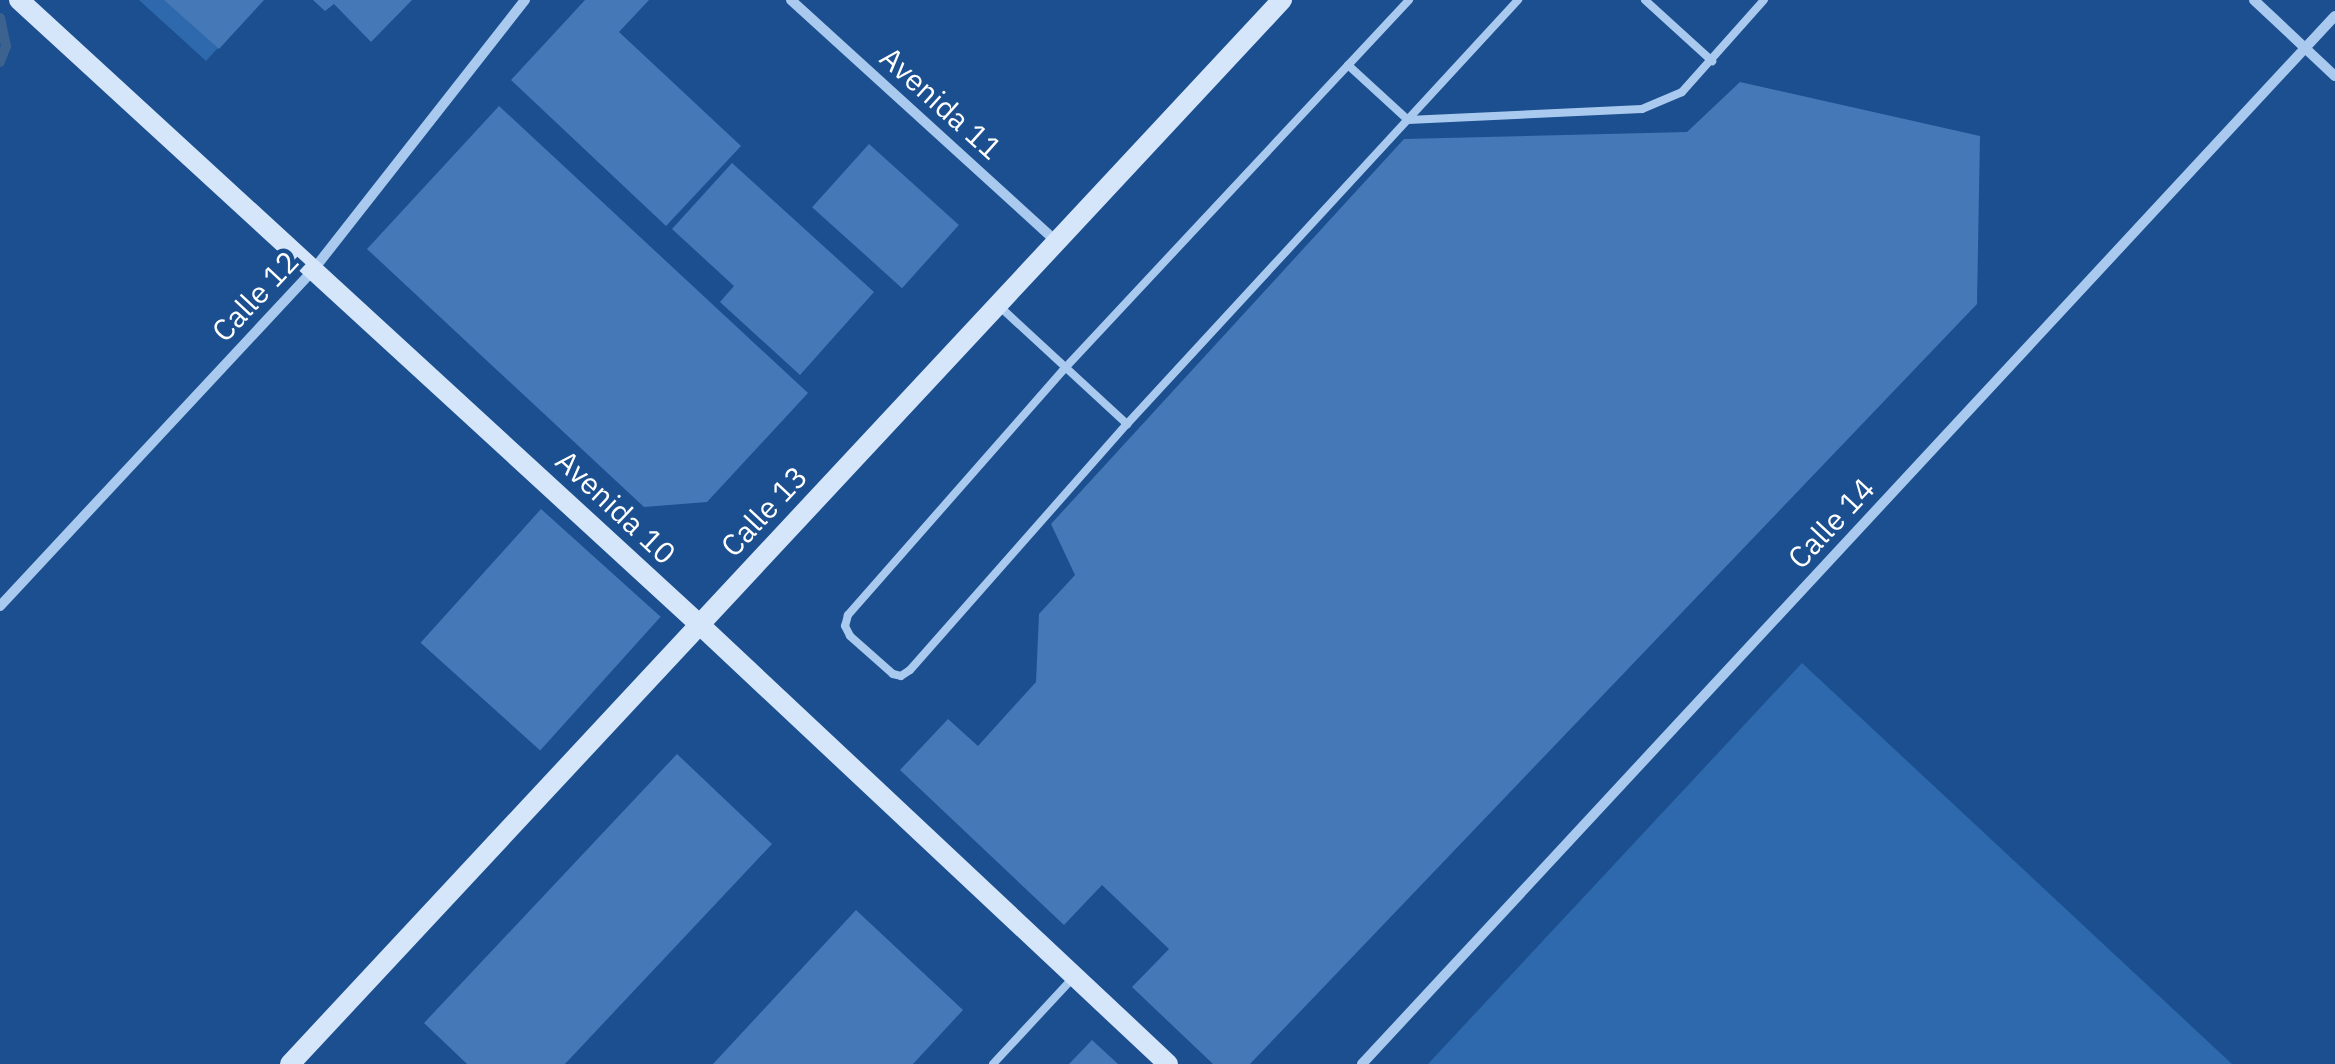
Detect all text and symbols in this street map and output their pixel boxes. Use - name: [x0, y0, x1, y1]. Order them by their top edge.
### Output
- street label: Avenida 11: [873, 39, 1009, 167]
- street label: Calle 12: [204, 243, 306, 349]
- street label: Avenida 10: [549, 442, 683, 572]
- street label: Calle 13: [713, 458, 815, 564]
- street label: Calle 14: [1780, 470, 1882, 576]

